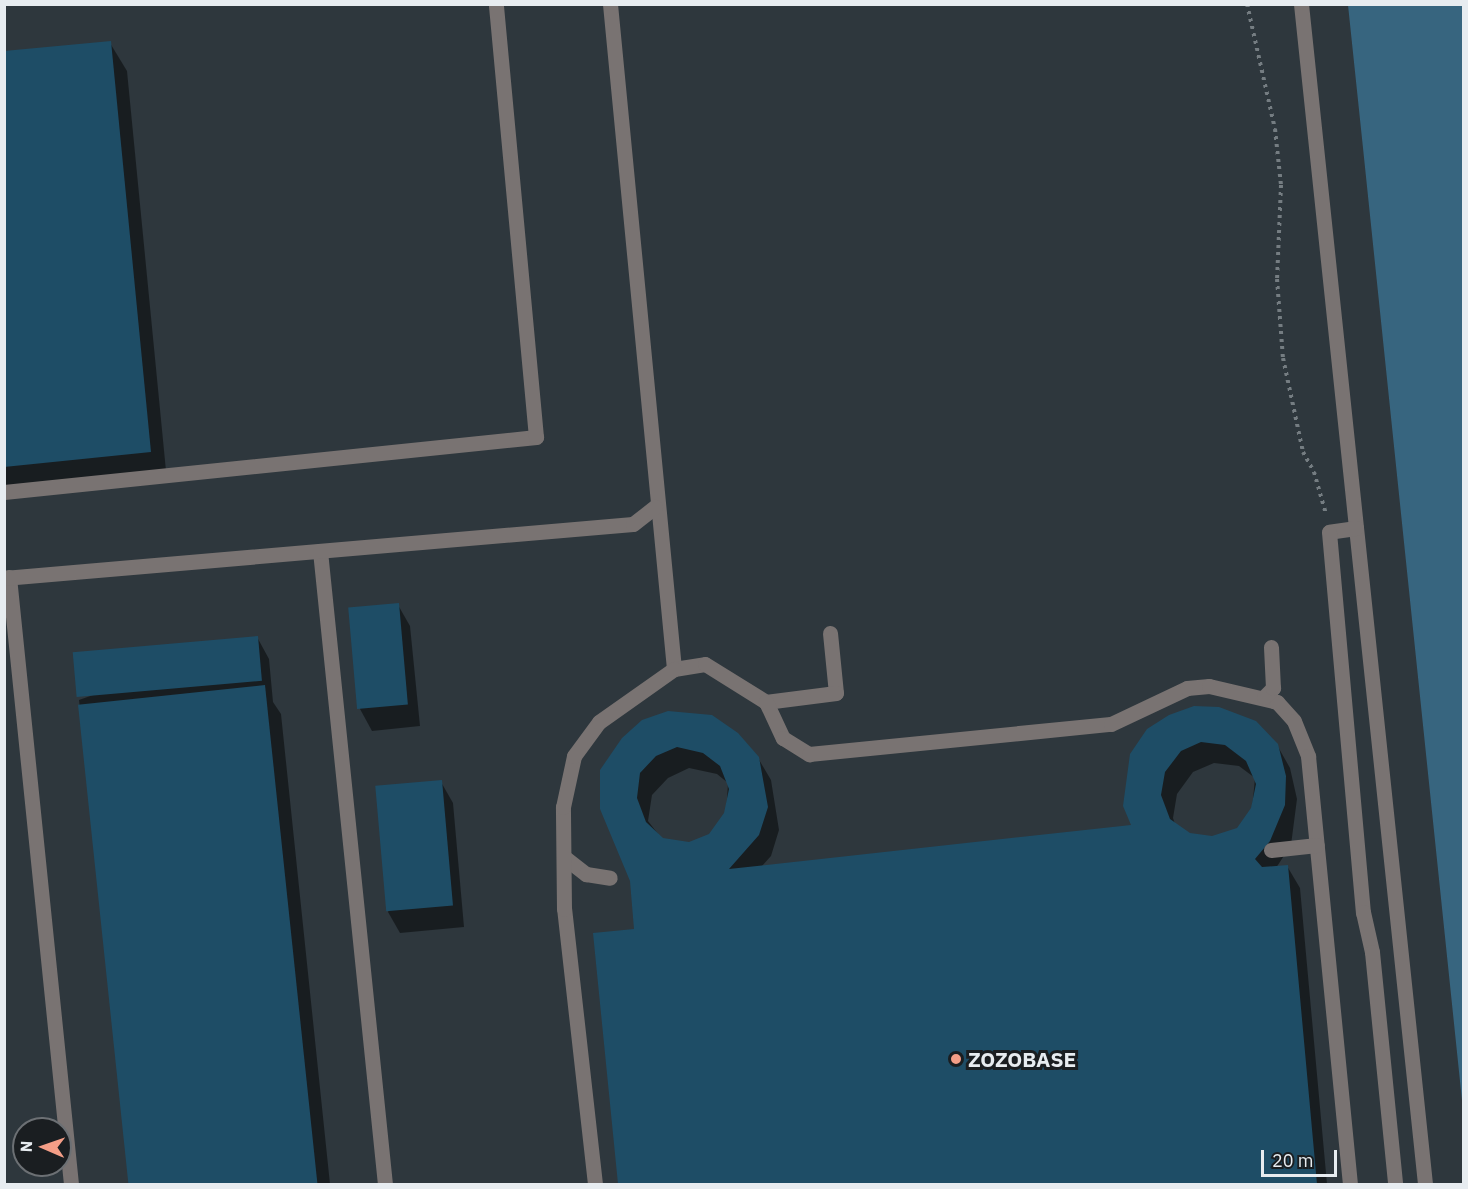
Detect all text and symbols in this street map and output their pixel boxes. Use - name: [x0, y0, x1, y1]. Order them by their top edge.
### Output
- place label: ZOZOBASE: [968, 1046, 1076, 1072]
- marker: ZOZOBASE: [949, 1052, 963, 1066]
- north arrow: [12, 1117, 72, 1177]
- scale bar: [1264, 1138, 1340, 1176]
- text: N: [16, 1140, 36, 1153]
- text: 20 m: [1272, 1149, 1314, 1172]

